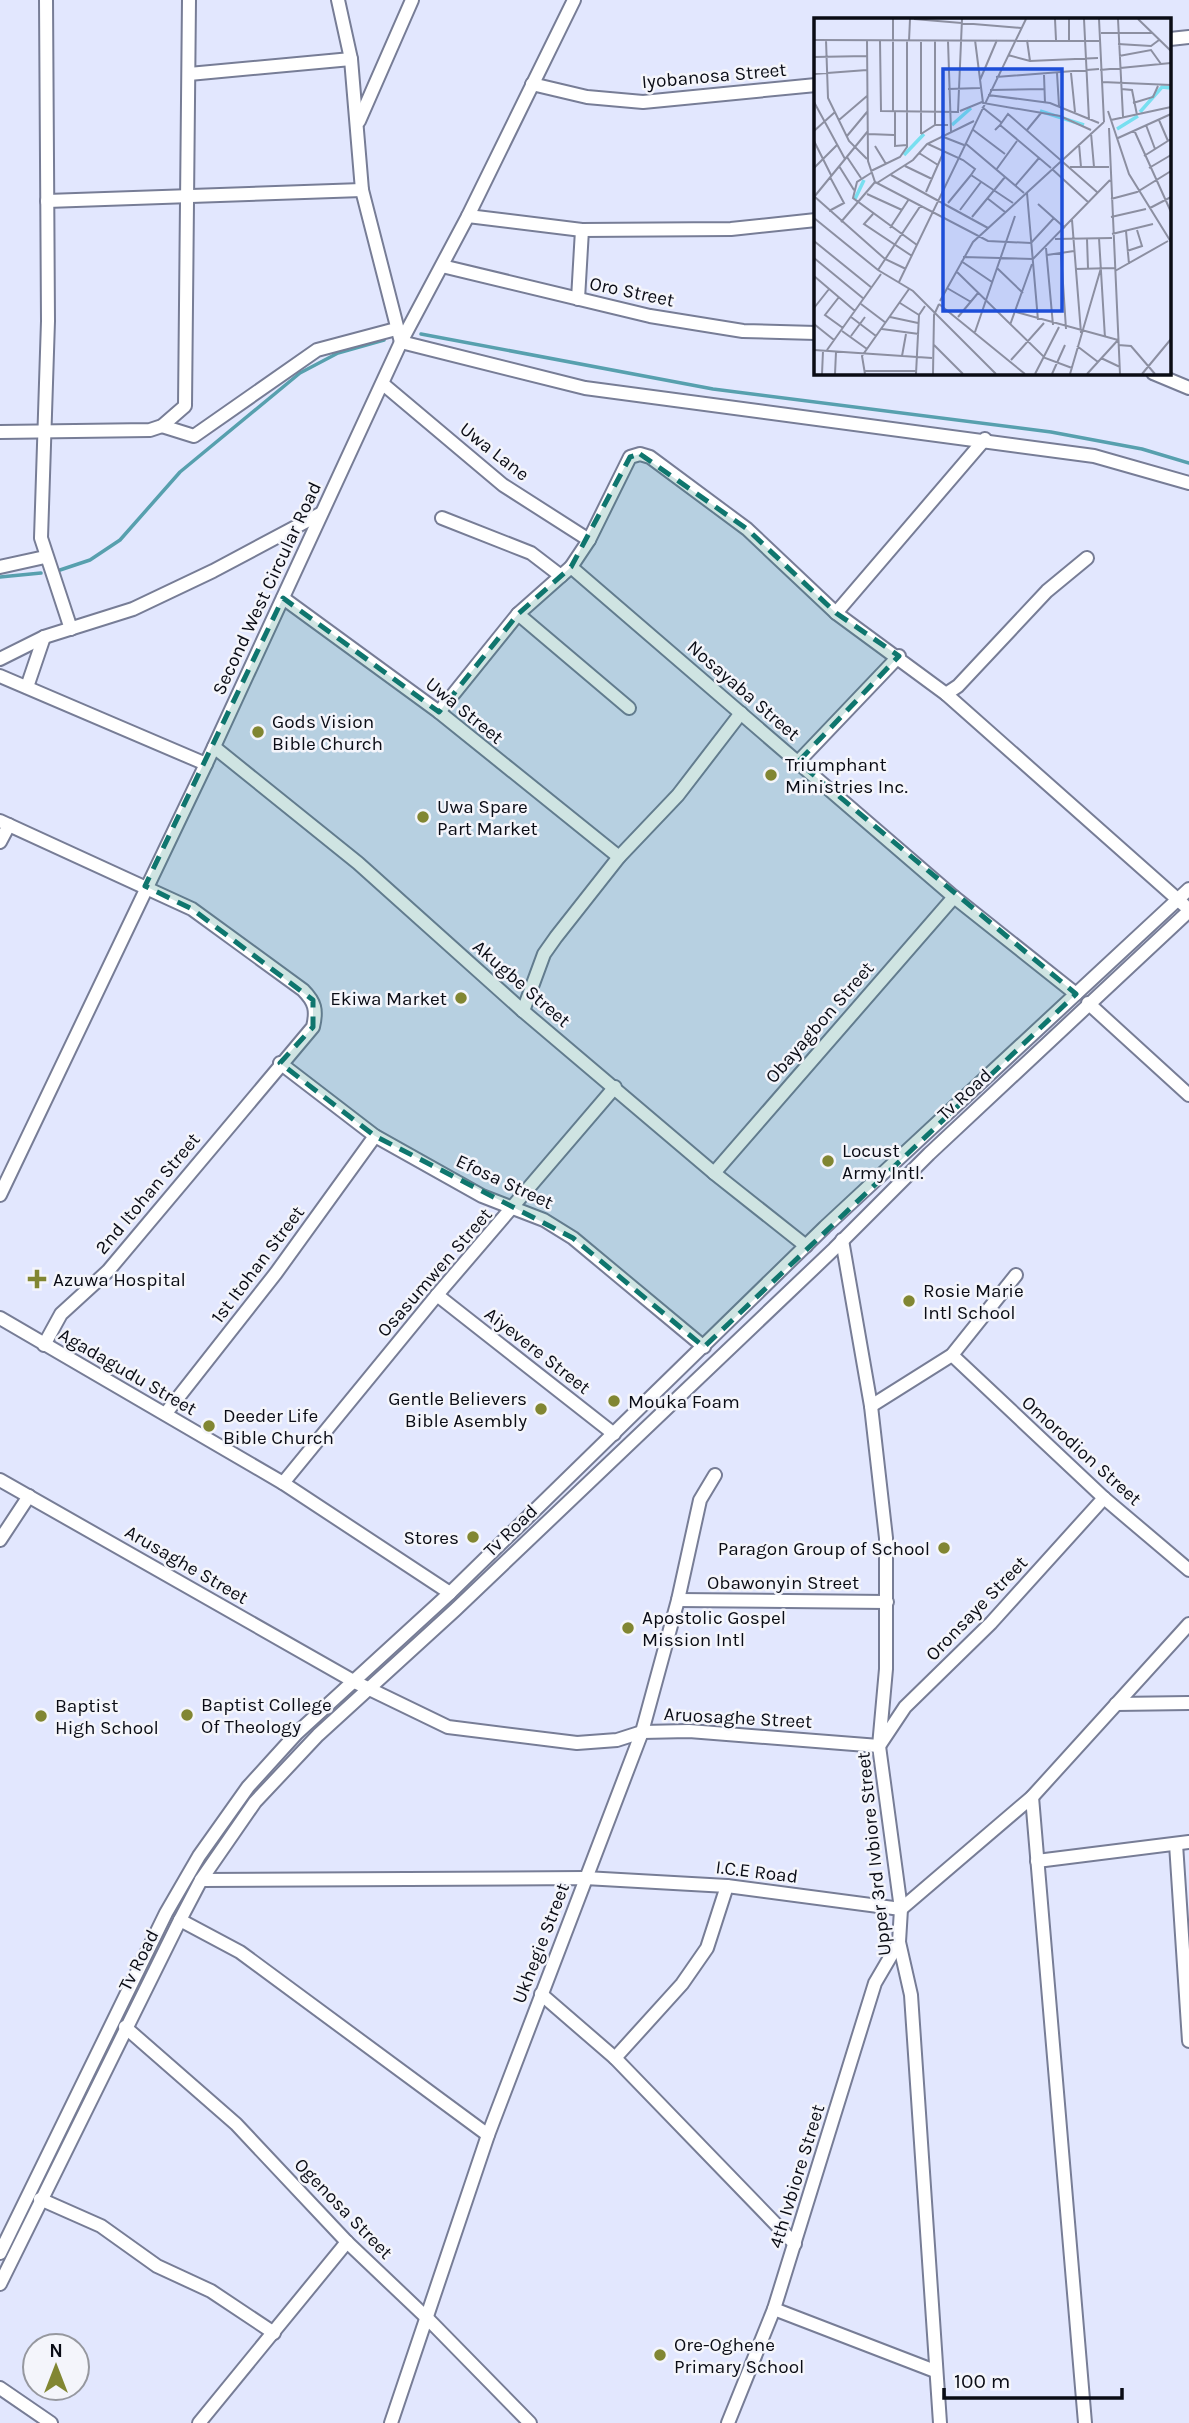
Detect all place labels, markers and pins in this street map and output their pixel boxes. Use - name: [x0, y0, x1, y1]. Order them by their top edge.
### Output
- place label: Gods Vision Bible Church: [272, 711, 383, 755]
- marker: Gods Vision Bible Church: [250, 724, 266, 740]
- place label: Triumphant Ministries Inc.: [785, 754, 908, 798]
- marker: Triumphant Ministries Inc.: [763, 767, 779, 783]
- place label: Uwa Spare Part Market: [437, 796, 538, 840]
- marker: Uwa Spare Part Market: [415, 809, 431, 825]
- place label: Ekiwa Market: [330, 988, 447, 1010]
- marker: Ekiwa Market: [453, 990, 469, 1006]
- place label: Locust Army Intl.: [842, 1140, 924, 1184]
- marker: Locust Army Intl.: [820, 1153, 836, 1169]
- marker: Azuwa Hospital: [27, 1269, 47, 1289]
- place label: Azuwa Hospital: [53, 1269, 186, 1291]
- place label: Rosie Marie Intl School: [923, 1280, 1024, 1324]
- marker: Rosie Marie Intl School: [901, 1293, 917, 1309]
- place label: Gentle Believers Bible Asembly: [388, 1388, 527, 1432]
- place label: Mouka Foam: [628, 1391, 740, 1413]
- marker: Mouka Foam: [606, 1393, 622, 1409]
- marker: Gentle Believers Bible Asembly: [533, 1401, 549, 1417]
- place label: Deeder Life Bible Church: [223, 1405, 334, 1449]
- marker: Deeder Life Bible Church: [201, 1418, 217, 1434]
- place label: Stores: [403, 1527, 459, 1549]
- marker: Stores: [465, 1529, 481, 1545]
- place label: Paragon Group of School: [718, 1538, 930, 1560]
- marker: Paragon Group of School: [936, 1540, 952, 1556]
- place label: Apostolic Gospel Mission Intl: [642, 1607, 786, 1651]
- marker: Apostolic Gospel Mission Intl: [620, 1620, 636, 1636]
- place label: Baptist College Of Theology: [201, 1694, 332, 1738]
- place label: Baptist High School: [55, 1695, 159, 1739]
- marker: Baptist College Of Theology: [179, 1707, 195, 1723]
- marker: Baptist High School: [33, 1708, 49, 1724]
- place label: Ore-Oghene Primary School: [674, 2334, 804, 2378]
- marker: Ore-Oghene Primary School: [652, 2347, 668, 2363]

